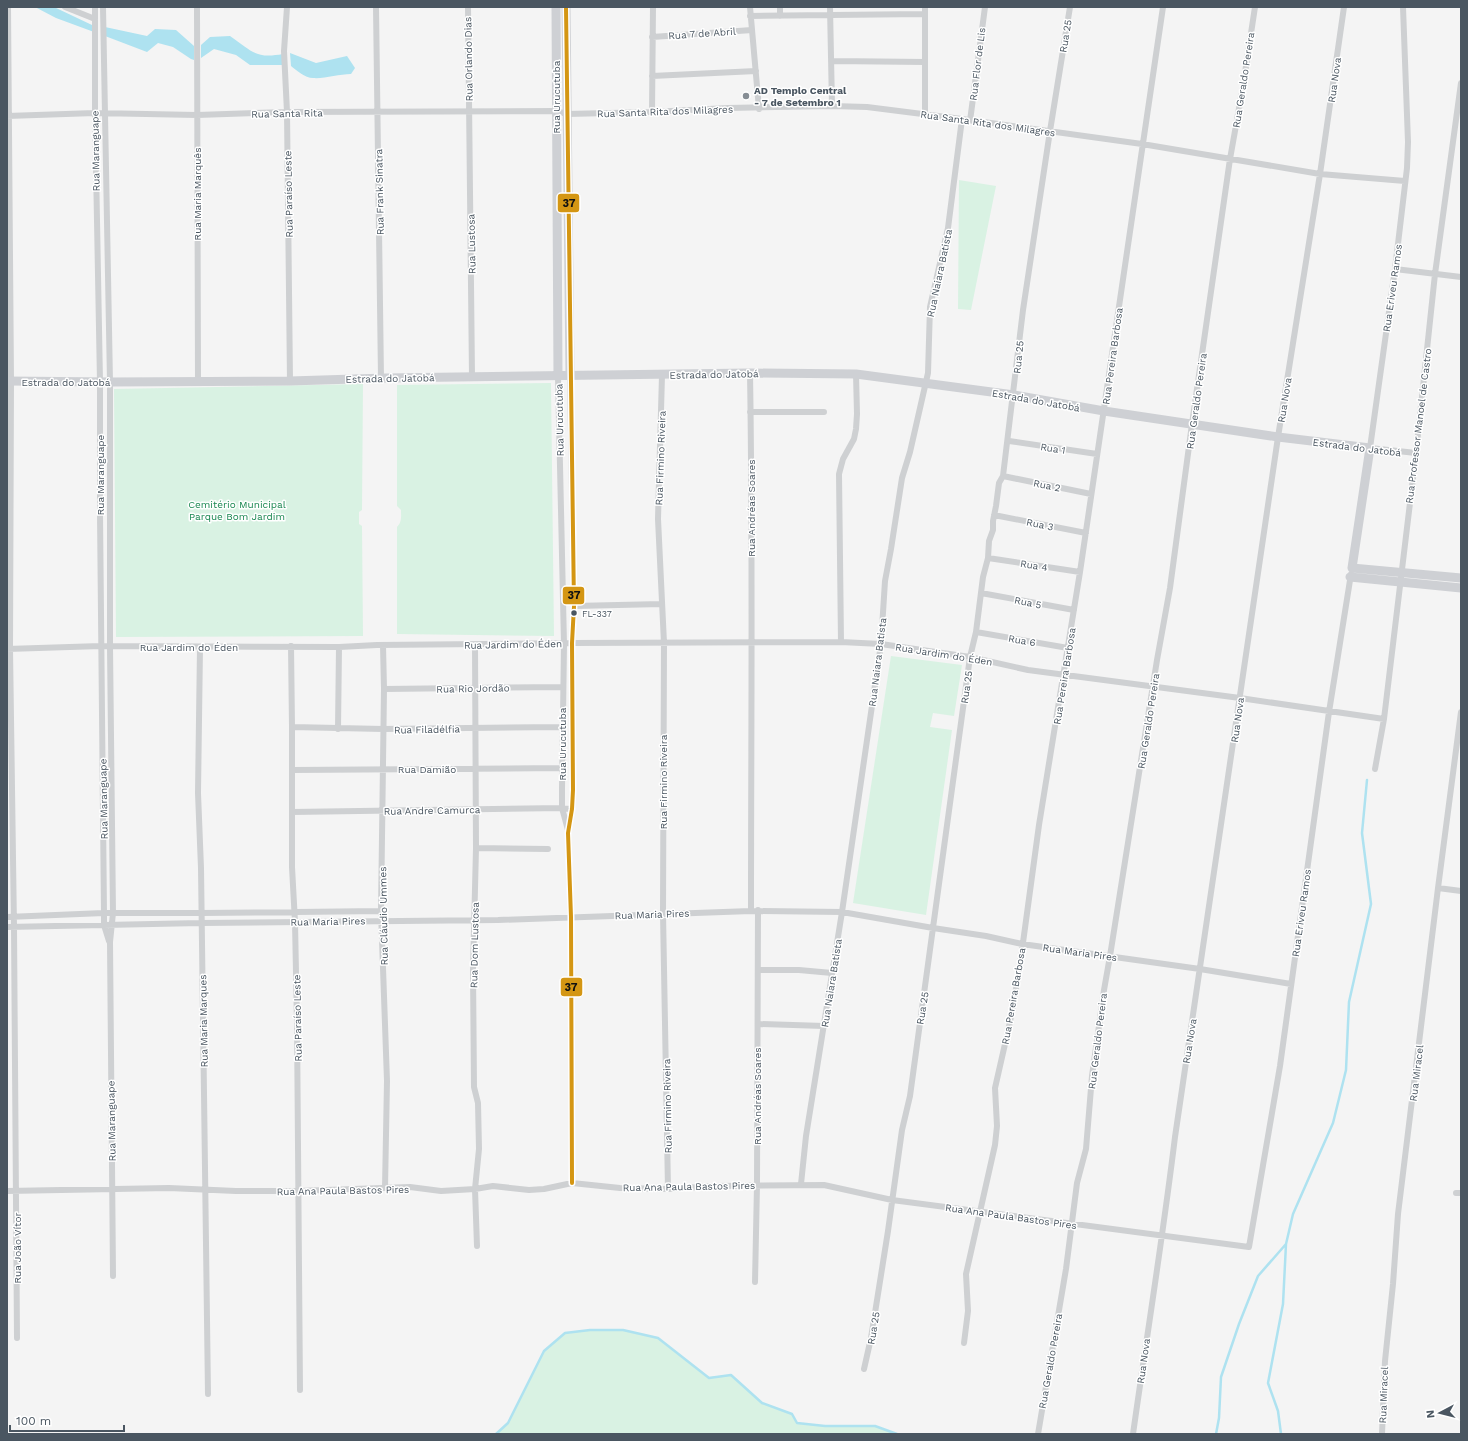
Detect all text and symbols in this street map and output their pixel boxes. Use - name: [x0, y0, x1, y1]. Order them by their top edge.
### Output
- street label: Rua Orlando Dias: [462, 17, 475, 101]
- street label: Rua 25: [1057, 19, 1074, 53]
- street label: Rua 7 de Abril: [668, 26, 736, 41]
- street label: Rua Flor de Lis: [968, 27, 987, 101]
- street label: Rua Geraldo Pereira: [1231, 31, 1257, 129]
- street label: Rua Nova: [1326, 56, 1343, 103]
- street label: Rua Urucutuba: [551, 60, 562, 133]
- place label: AD Templo Central - 7 de Setembro 1: [754, 85, 847, 108]
- marker: AD Templo Central - 7 de Setembro 1: [741, 91, 751, 101]
- street label: Rua Santa Rita dos Milagres: [597, 104, 733, 119]
- street label: Rua Santa Rita: [251, 107, 323, 120]
- street label: Rua Santa Rita dos Milagres: [920, 109, 1056, 138]
- street label: Rua Maranguape: [89, 110, 102, 191]
- street label: Rua Maria Marquês: [192, 148, 203, 240]
- street label: Rua Frank Sinatra: [373, 148, 386, 235]
- street label: Rua Paraíso Leste: [282, 150, 295, 238]
- line badge: 37: [557, 193, 580, 213]
- text: 37: [563, 197, 576, 210]
- street label: Rua Lustosa: [465, 214, 478, 274]
- street label: Rua Naiara Batista: [925, 228, 954, 318]
- street label: Rua Eriveu Ramos: [1381, 244, 1404, 333]
- street label: Rua Pereira Barbosa: [1100, 306, 1125, 405]
- street label: Rua 25: [1011, 340, 1026, 374]
- street label: Rua Professor Manoel de Castro: [1404, 348, 1433, 504]
- street label: Rua Geraldo Pereira: [1184, 352, 1209, 450]
- street label: Estrada do Jatobá: [669, 368, 759, 381]
- street label: Estrada do Jatobá: [345, 372, 435, 385]
- street label: Rua Nova: [1275, 376, 1294, 423]
- street label: Estrada do Jatobá: [21, 377, 111, 388]
- street label: Rua Urucutuba: [553, 383, 566, 457]
- street label: Estrada do Jatobá: [991, 387, 1081, 414]
- street label: Rua Firmino Riveira: [653, 410, 668, 506]
- street label: Rua Maranguape: [95, 434, 106, 515]
- street label: Estrada do Jatobá: [1312, 437, 1402, 458]
- street label: Rua 1: [1040, 441, 1066, 456]
- street label: Rua Andréas Soares: [746, 459, 757, 557]
- street label: Rua 2: [1032, 477, 1062, 494]
- park label: Cemitério Municipal Parque Bom Jardim: [188, 499, 286, 522]
- street label: Rua 3: [1025, 516, 1055, 533]
- street label: Rua 4: [1019, 558, 1048, 573]
- line badge: 37: [562, 586, 585, 605]
- text: 37: [568, 589, 581, 602]
- street label: Rua 5: [1013, 594, 1043, 611]
- marker: FL-337: [569, 608, 579, 618]
- place label: FL-337: [582, 609, 612, 619]
- street label: Rua Naiara Batista: [867, 617, 888, 707]
- street label: Rua Pereira Barbosa: [1051, 627, 1078, 725]
- street label: Rua 6: [1007, 633, 1036, 648]
- street label: Rua Jardim do Éden: [464, 638, 562, 651]
- street label: Rua Jardim do Éden: [894, 641, 993, 668]
- street label: Rua Jardim do Éden: [140, 642, 238, 653]
- street label: Rua 25: [959, 670, 974, 704]
- street label: Rua Geraldo Pereira: [1136, 672, 1162, 770]
- street label: Rua Rio Jordão: [436, 682, 510, 695]
- street label: Rua Nova: [1229, 696, 1246, 743]
- street label: Rua Urucutuba: [557, 707, 568, 780]
- street label: Rua Filadélfia: [394, 723, 461, 736]
- street label: Rua Firmino Riveira: [658, 734, 669, 829]
- street label: Rua Maranguape: [97, 758, 110, 839]
- street label: Rua Damião: [398, 764, 456, 775]
- street label: Rua Andre Camurca: [384, 804, 481, 817]
- street label: Rua Cláudio Ummes: [377, 867, 390, 965]
- street label: Rua Eriveu Ramos: [1290, 869, 1313, 958]
- street label: Rua Dom Lustosa: [468, 902, 481, 988]
- street label: Rua Maria Pires: [614, 908, 690, 921]
- street label: Rua Maria Pires: [290, 915, 366, 928]
- street label: Rua Naiara Batista: [819, 938, 844, 1028]
- street label: Rua Maria Pires: [1042, 942, 1118, 963]
- street label: Rua Pereira Barbosa: [1000, 947, 1027, 1045]
- street label: Rua Maria Marques: [197, 974, 210, 1067]
- street label: Rua Paraíso Leste: [291, 974, 304, 1062]
- line badge: 37: [560, 977, 583, 997]
- text: 37: [565, 981, 578, 994]
- street label: Rua 25: [914, 991, 931, 1025]
- street label: Rua Geraldo Pereira: [1086, 992, 1109, 1090]
- street label: Rua Nova: [1180, 1017, 1199, 1064]
- street label: Rua Miracel: [1408, 1044, 1425, 1102]
- street label: Rua Andréas Soares: [752, 1047, 763, 1145]
- street label: Rua Firmino Riveira: [661, 1058, 674, 1153]
- street label: Rua Maranguape: [105, 1080, 118, 1161]
- street label: Rua Ana Paula Bastos Pires: [623, 1180, 755, 1193]
- street label: Rua Ana Paula Bastos Pires: [277, 1184, 409, 1197]
- street label: Rua Ana Paula Bastos Pires: [944, 1202, 1077, 1231]
- street label: Rua João Vítor: [12, 1212, 23, 1284]
- street label: Rua 25: [865, 1311, 882, 1345]
- street label: Rua Geraldo Pereira: [1037, 1312, 1064, 1410]
- street label: Rua Nova: [1135, 1337, 1152, 1384]
- street label: Rua Miracel: [1377, 1366, 1390, 1424]
- north arrow: [1420, 1393, 1460, 1433]
- scale bar: [10, 1407, 124, 1433]
- text: N: [1424, 1409, 1438, 1419]
- text: 100 m: [16, 1414, 51, 1428]

